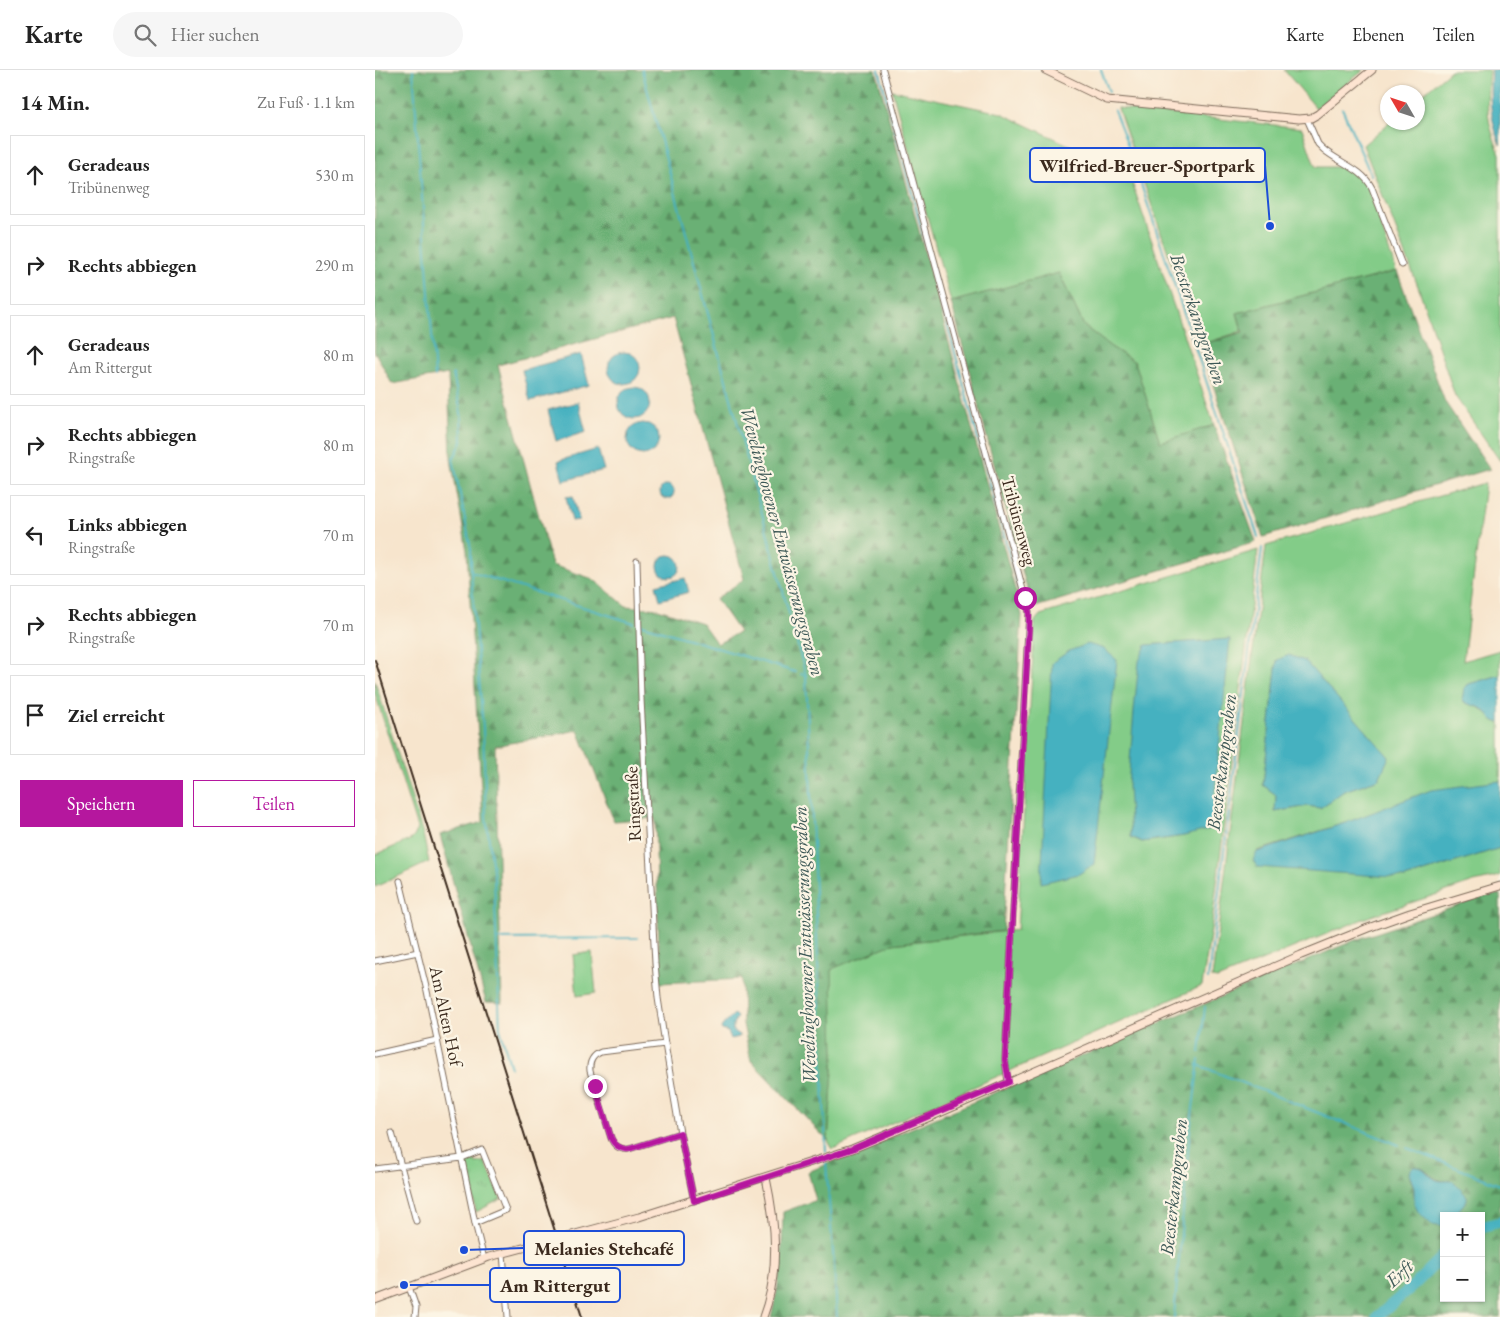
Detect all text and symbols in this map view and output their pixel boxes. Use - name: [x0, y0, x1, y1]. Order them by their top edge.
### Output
- search box: [113, 12, 463, 57]
- text: Karte: [25, 19, 83, 50]
- icon: search: [131, 21, 159, 49]
- text: Hier suchen: [171, 22, 260, 47]
- text: Karte: [1286, 23, 1324, 46]
- text: Ebenen: [1352, 23, 1405, 46]
- text: Teilen: [1433, 23, 1475, 46]
- north arrow: [1380, 85, 1425, 130]
- text: 14 Min.: [20, 89, 90, 116]
- text: Zu Fuß · 1.1 km: [257, 92, 355, 113]
- callout: Wilfried-Breuer-Sportpark: [1030, 148, 1265, 182]
- text: Geradeaus: [68, 152, 150, 177]
- text: Wilfried-Breuer-Sportpark: [1039, 153, 1255, 178]
- icon: ahead: [21, 161, 49, 189]
- text: 530 m: [315, 165, 354, 186]
- text: Tribünenweg: [68, 177, 150, 198]
- water label: Beesterkampgraben: [1164, 249, 1233, 388]
- icon: right: [21, 251, 49, 279]
- text: Rechts abbiegen: [68, 253, 197, 278]
- text: 290 m: [315, 255, 354, 276]
- text: Geradeaus: [68, 332, 150, 357]
- icon: ahead: [21, 341, 49, 369]
- text: 80 m: [323, 345, 354, 366]
- text: Am Rittergut: [68, 357, 152, 378]
- water label: Wevelinghovener Entwässerungsgraben: [735, 404, 831, 678]
- text: Rechts abbiegen: [68, 422, 197, 447]
- icon: right: [21, 431, 49, 459]
- text: 80 m: [323, 435, 354, 456]
- text: Ringstraße: [68, 447, 135, 468]
- street label: Tribünenweg: [997, 474, 1043, 568]
- text: Links abbiegen: [68, 512, 187, 537]
- icon: left: [21, 521, 49, 549]
- text: 70 m: [323, 525, 354, 546]
- text: Ringstraße: [68, 537, 135, 558]
- route start: [1014, 587, 1037, 610]
- text: Rechts abbiegen: [68, 602, 197, 627]
- icon: right: [21, 611, 49, 639]
- text: 70 m: [323, 615, 354, 636]
- text: Ringstraße: [68, 627, 135, 648]
- water label: Beesterkampgraben: [1201, 692, 1242, 833]
- icon: arrive: [21, 701, 49, 729]
- text: Ziel erreicht: [68, 703, 165, 728]
- street label: Ringstraße: [619, 766, 646, 842]
- button: Speichern: [20, 780, 183, 827]
- button: Teilen: [193, 780, 355, 827]
- water label: Wevelinghovener Entwässerungsgraben: [787, 806, 822, 1084]
- street label: Am Alten Hof: [424, 963, 469, 1070]
- route end: [584, 1075, 607, 1098]
- water label: Beesterkampgraben: [1154, 1117, 1193, 1258]
- map controls: [1440, 1212, 1485, 1302]
- button: +: [1440, 1212, 1485, 1257]
- callout: Melanies Stehcafé: [524, 1231, 684, 1265]
- text: Melanies Stehcafé: [534, 1236, 674, 1261]
- water label: Erft: [1379, 1253, 1420, 1293]
- button: −: [1440, 1257, 1485, 1302]
- callout: Am Rittergut: [490, 1268, 620, 1302]
- text: Am Rittergut: [499, 1273, 610, 1298]

